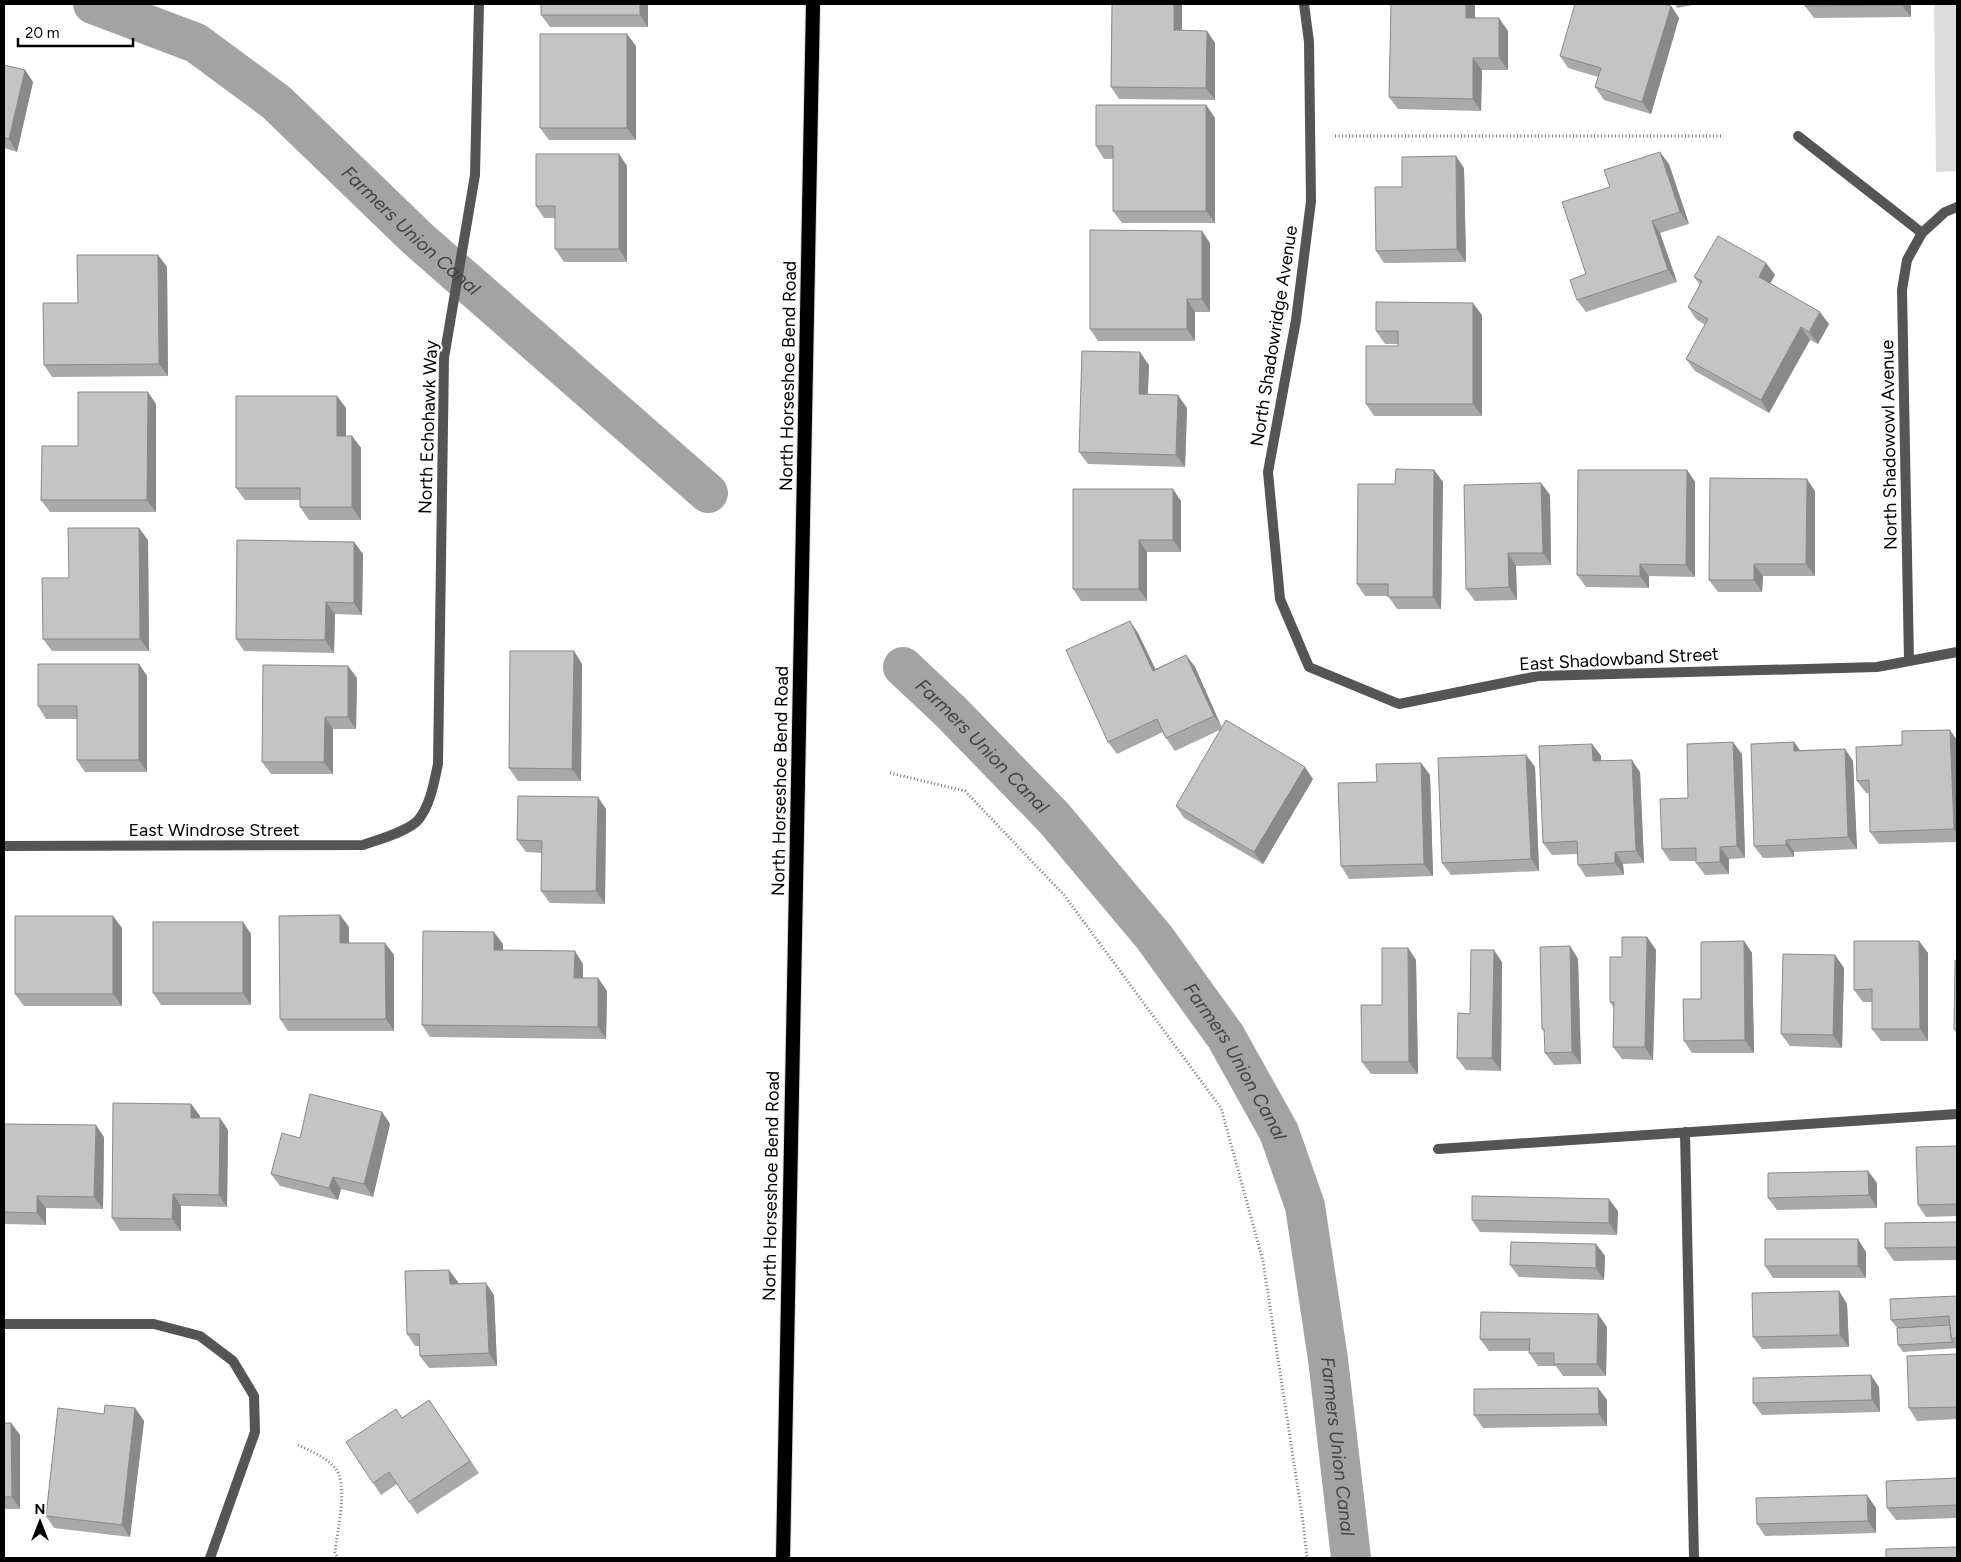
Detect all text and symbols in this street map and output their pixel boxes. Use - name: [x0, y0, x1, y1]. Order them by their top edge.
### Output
- scale bar: [18, 15, 132, 47]
- text: 20 m: [25, 24, 59, 42]
- water label: Farmers Union Canal: [337, 161, 486, 300]
- street label: North Shadowridge Avenue: [1246, 224, 1302, 448]
- street label: North Horseshoe Bend Road: [775, 261, 801, 491]
- street label: North Echohawk Way: [414, 339, 442, 514]
- street label: North Shadowowl Avenue: [1876, 340, 1902, 550]
- street label: East Shadowband Street: [1519, 643, 1720, 675]
- street label: North Horseshoe Bend Road: [767, 666, 793, 896]
- water label: Farmers Union Canal: [911, 674, 1055, 818]
- street label: East Windrose Street: [128, 819, 300, 841]
- water label: Farmers Union Canal: [1179, 978, 1292, 1143]
- street label: North Horseshoe Bend Road: [758, 1071, 784, 1301]
- water label: Farmers Union Canal: [1316, 1355, 1360, 1538]
- north arrow: [15, 1497, 65, 1547]
- text: N: [35, 1501, 45, 1518]

